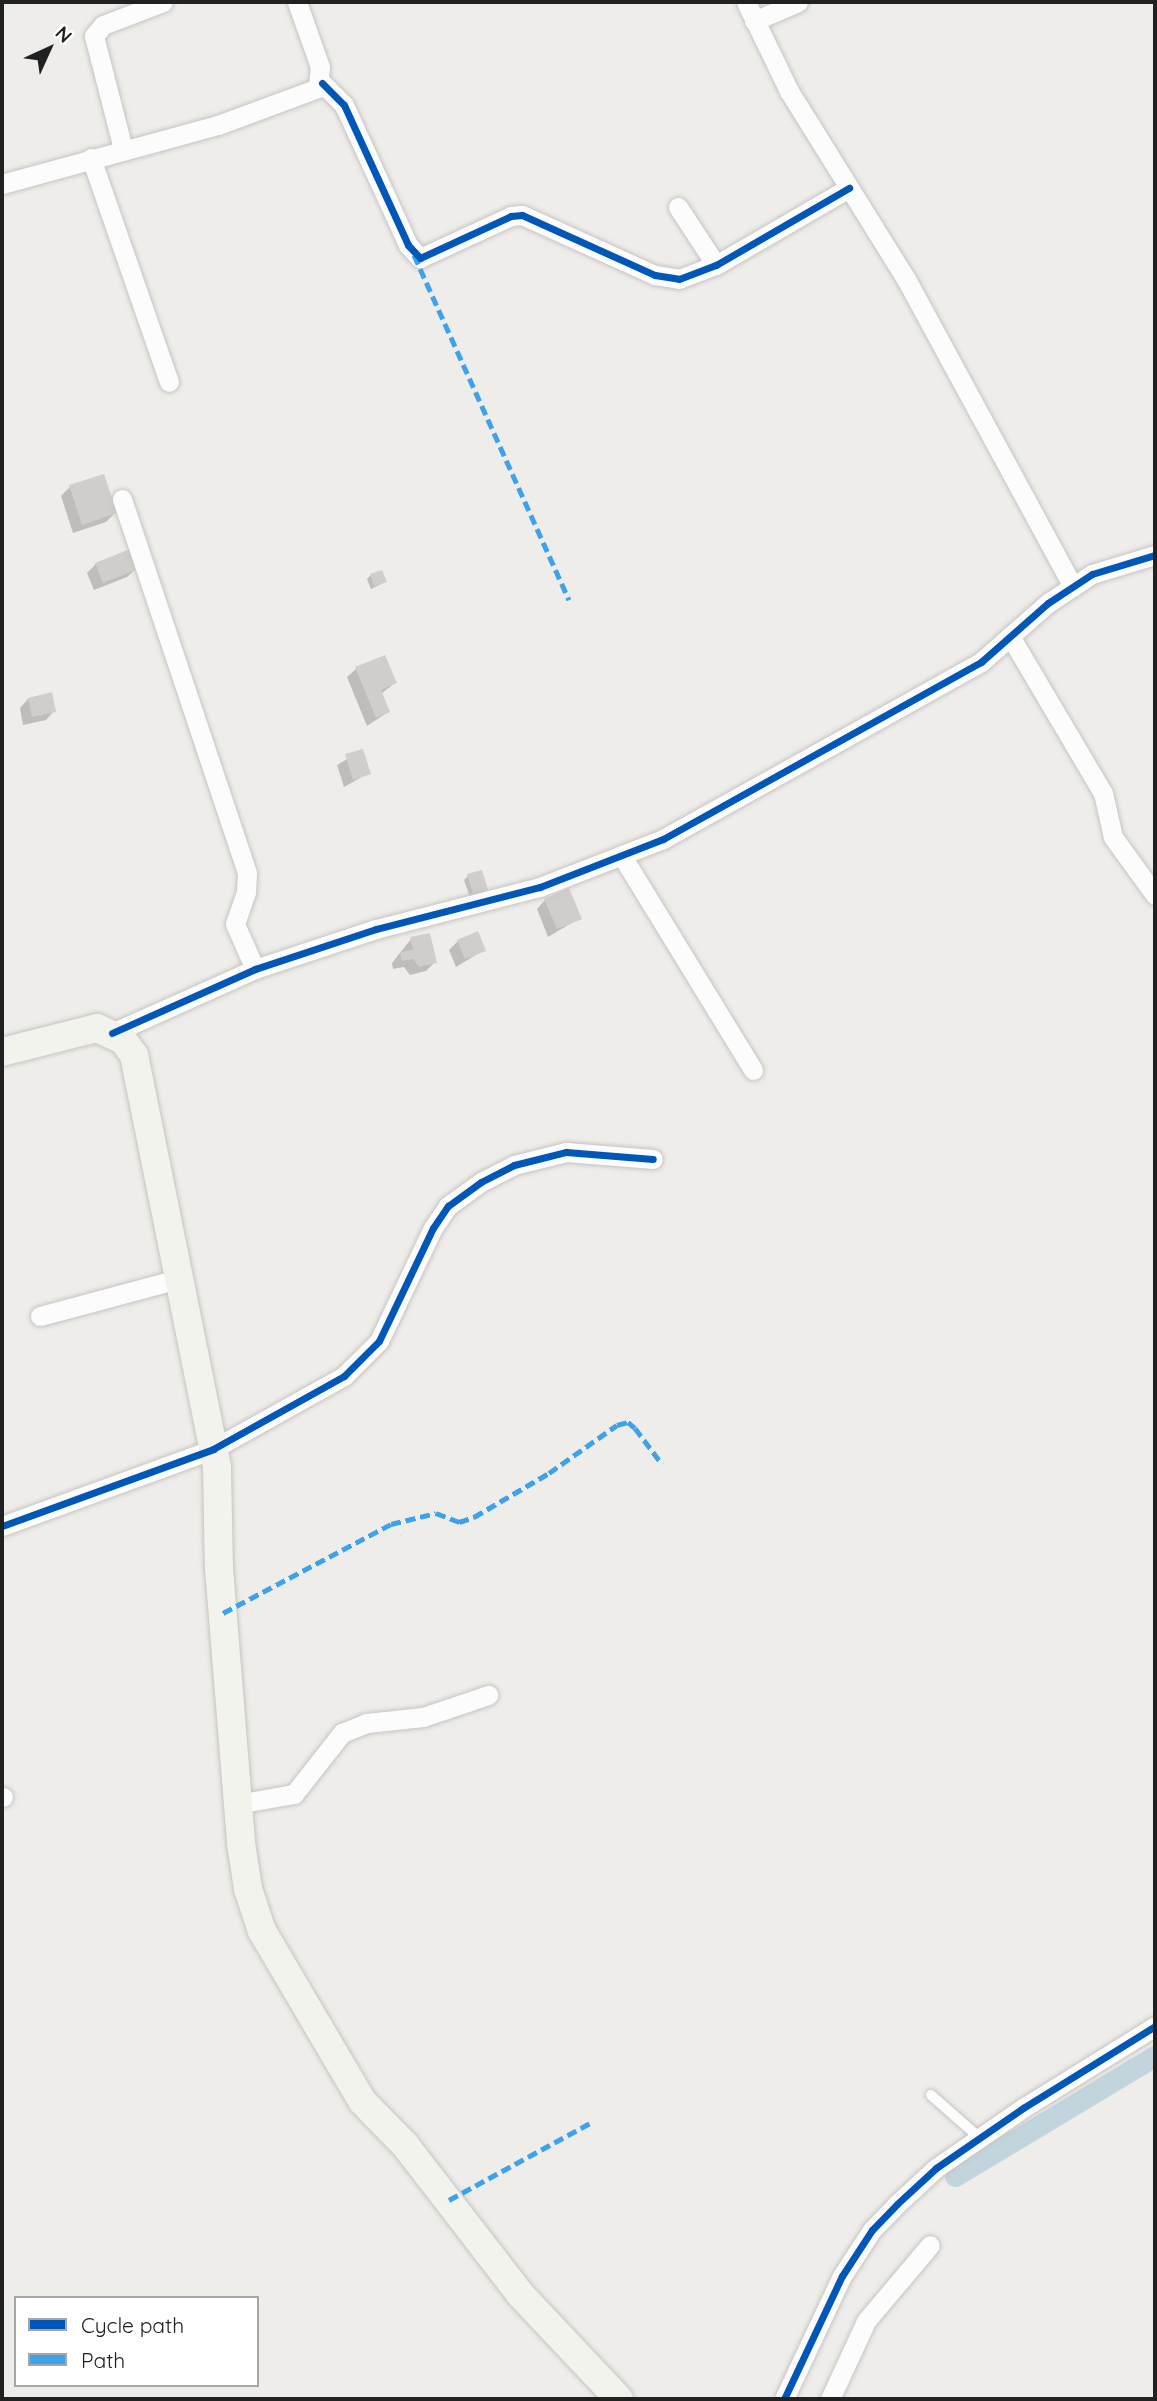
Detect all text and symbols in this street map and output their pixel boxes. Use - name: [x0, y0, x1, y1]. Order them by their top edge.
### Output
- north arrow: [14, 14, 84, 84]
- text: N: [50, 21, 77, 48]
- legend: [14, 2296, 259, 2387]
- text: Cycle path: [81, 2312, 184, 2338]
- text: Path: [81, 2347, 125, 2373]

